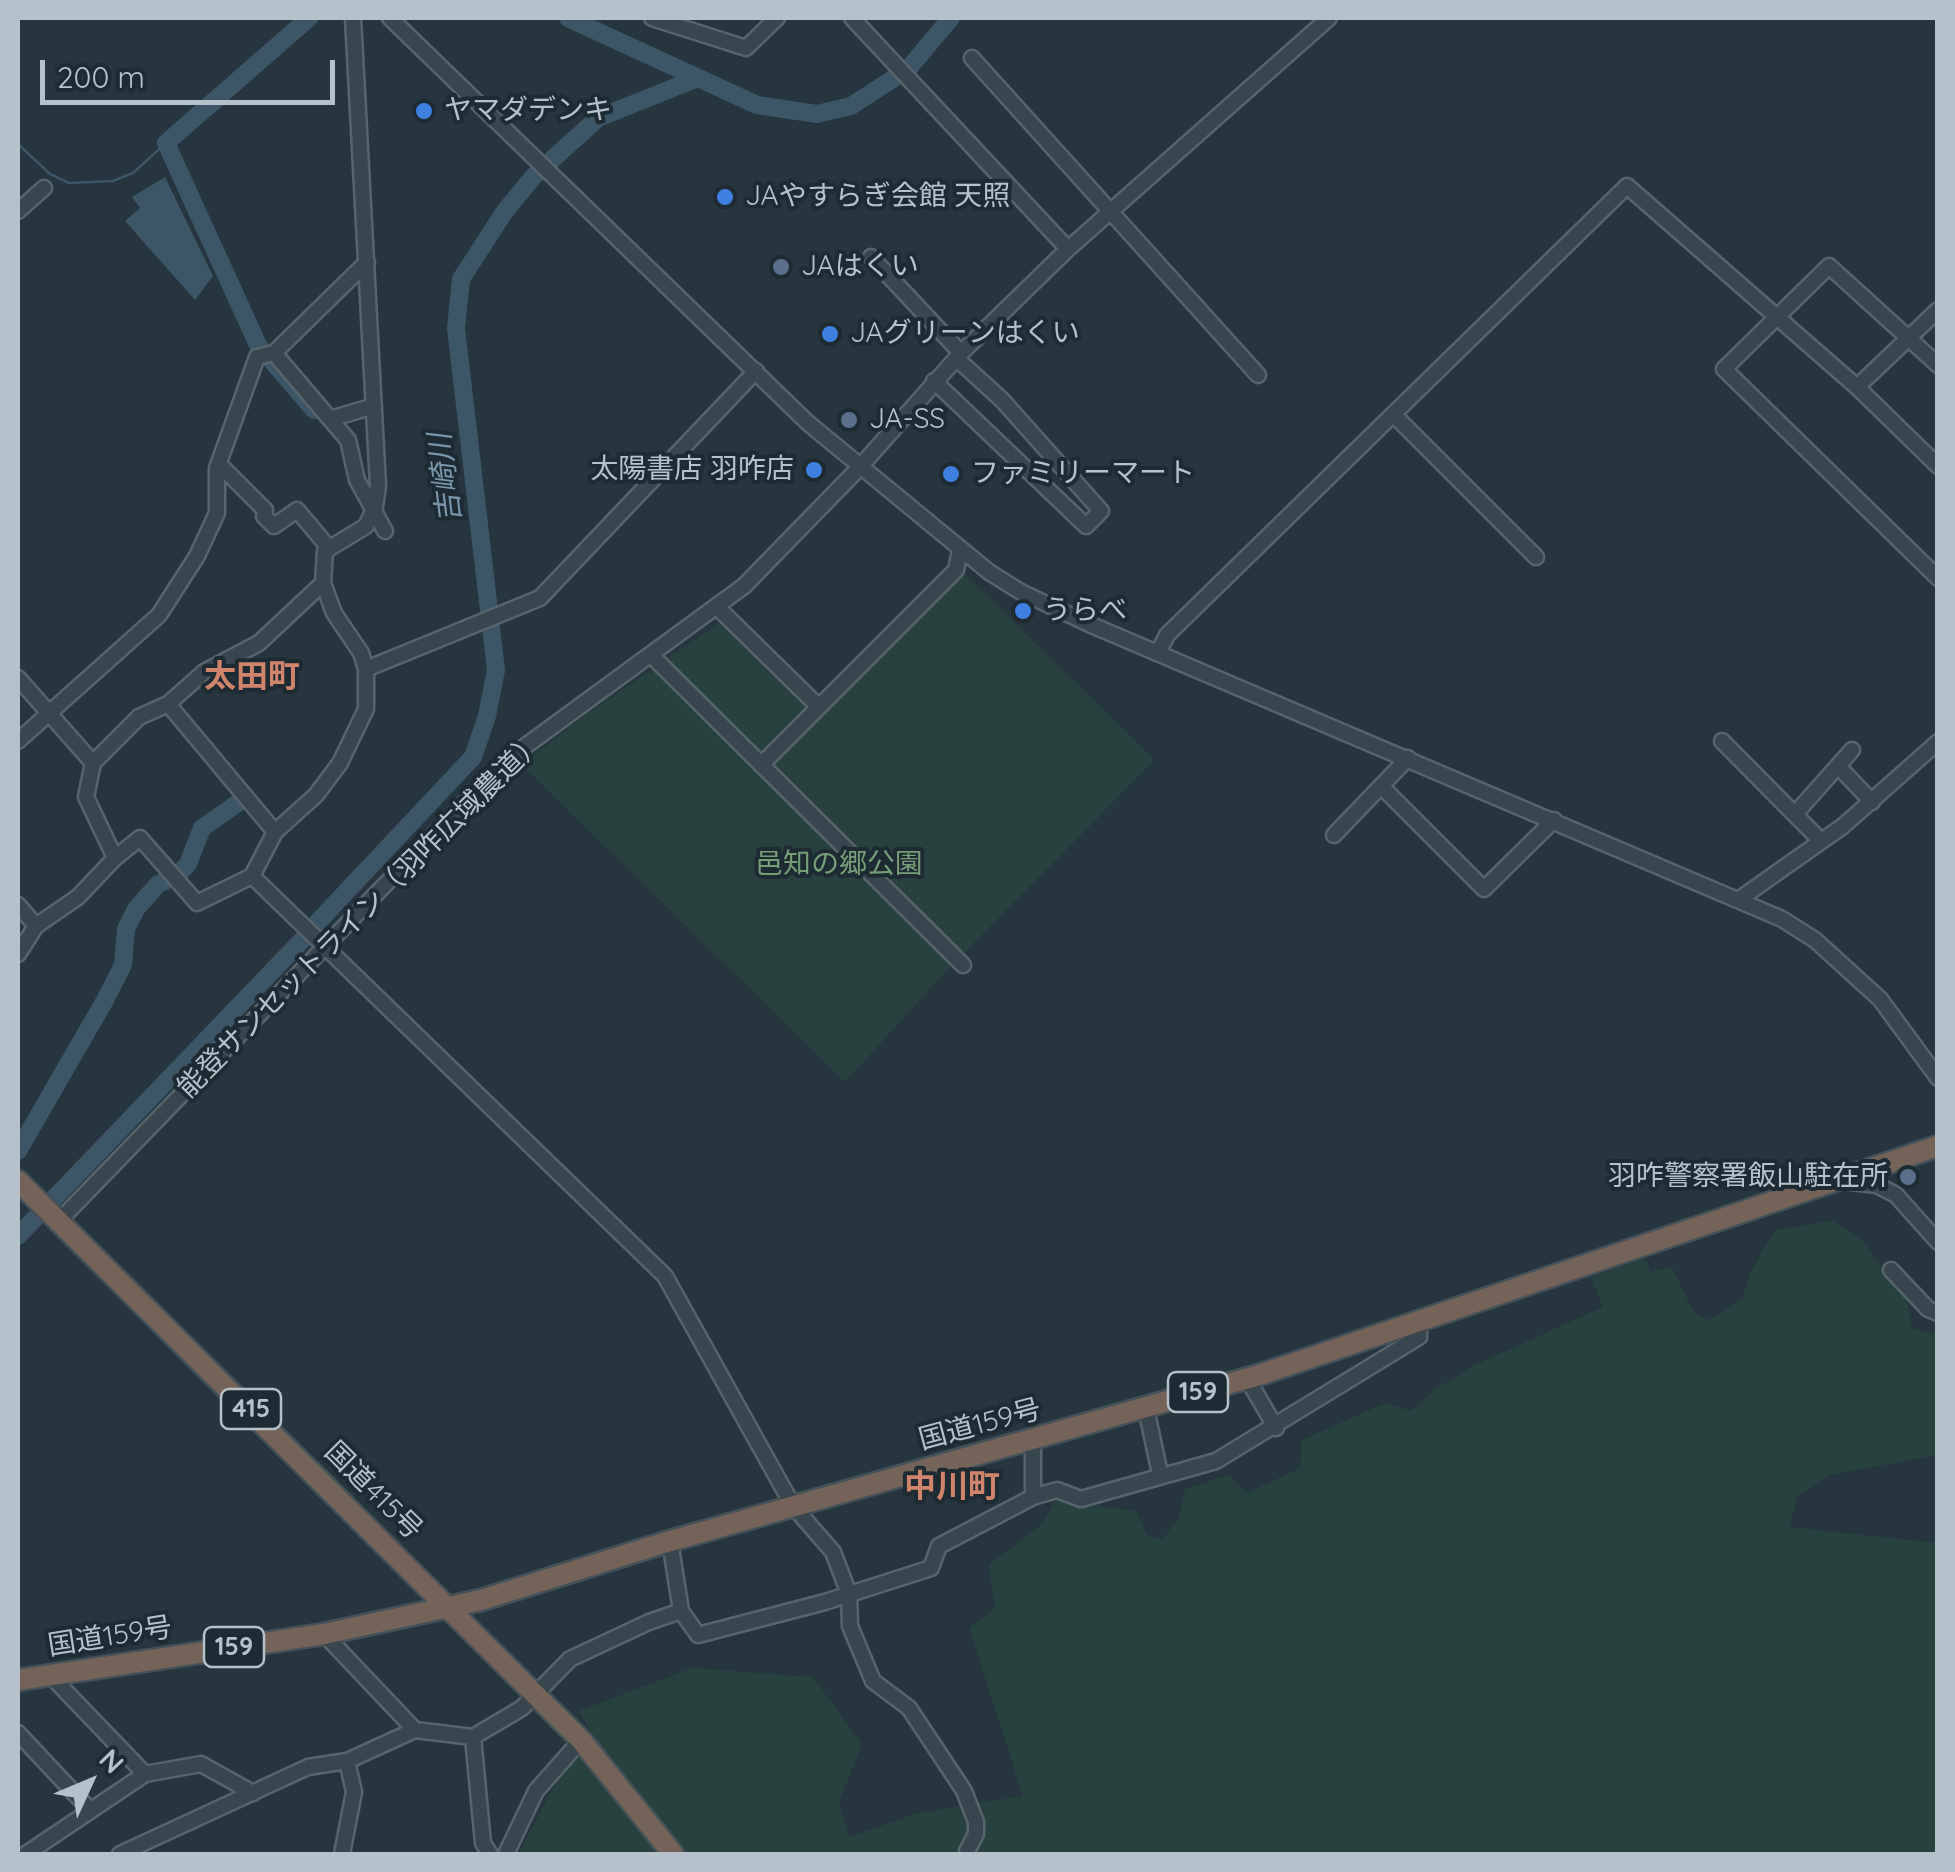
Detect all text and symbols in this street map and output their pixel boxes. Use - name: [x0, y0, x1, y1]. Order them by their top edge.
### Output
- scale bar: [45, 40, 340, 102]
- text: 200 m: [57, 58, 145, 96]
- place label: ヤマダデンキ: [444, 94, 612, 128]
- marker: ヤマダデンキ: [413, 100, 435, 122]
- place label: JAやすらぎ会館 天照: [745, 180, 1010, 214]
- marker: JAやすらぎ会館 天照: [714, 186, 736, 208]
- place label: JAはくい: [801, 250, 919, 284]
- marker: JAはくい: [770, 256, 792, 278]
- place label: JAグリーンはくい: [850, 317, 1080, 351]
- marker: JAグリーンはくい: [819, 323, 841, 345]
- place label: JA-SS: [869, 403, 945, 437]
- marker: JA-SS: [838, 409, 860, 431]
- water label: 吉崎川: [423, 431, 469, 525]
- place label: 太陽書店 羽咋店: [590, 453, 794, 487]
- place label: ファミリーマート: [971, 457, 1195, 491]
- marker: 太陽書店 羽咋店: [803, 459, 825, 481]
- marker: ファミリーマート: [940, 463, 962, 485]
- place label: うらべ: [1043, 594, 1127, 628]
- marker: うらべ: [1012, 600, 1034, 622]
- district label: 太田町: [204, 658, 300, 696]
- street label: 能登サンセットライン（羽咋広域農道）: [171, 725, 551, 1105]
- park label: 邑知の郷公園: [755, 848, 923, 882]
- place label: 羽咋警察署飯山駐在所: [1608, 1160, 1888, 1194]
- marker: 羽咋警察署飯山駐在所: [1897, 1166, 1919, 1188]
- road number: 159: [1168, 1372, 1228, 1412]
- road number: 415: [221, 1389, 281, 1429]
- street label: 国道159号: [915, 1393, 1045, 1457]
- street label: 国道415号: [317, 1435, 429, 1547]
- district label: 中川町: [904, 1468, 1000, 1506]
- street label: 国道159号: [46, 1611, 174, 1663]
- road number: 159: [204, 1627, 264, 1667]
- north arrow: [40, 1732, 140, 1832]
- text: N: [92, 1741, 132, 1780]

